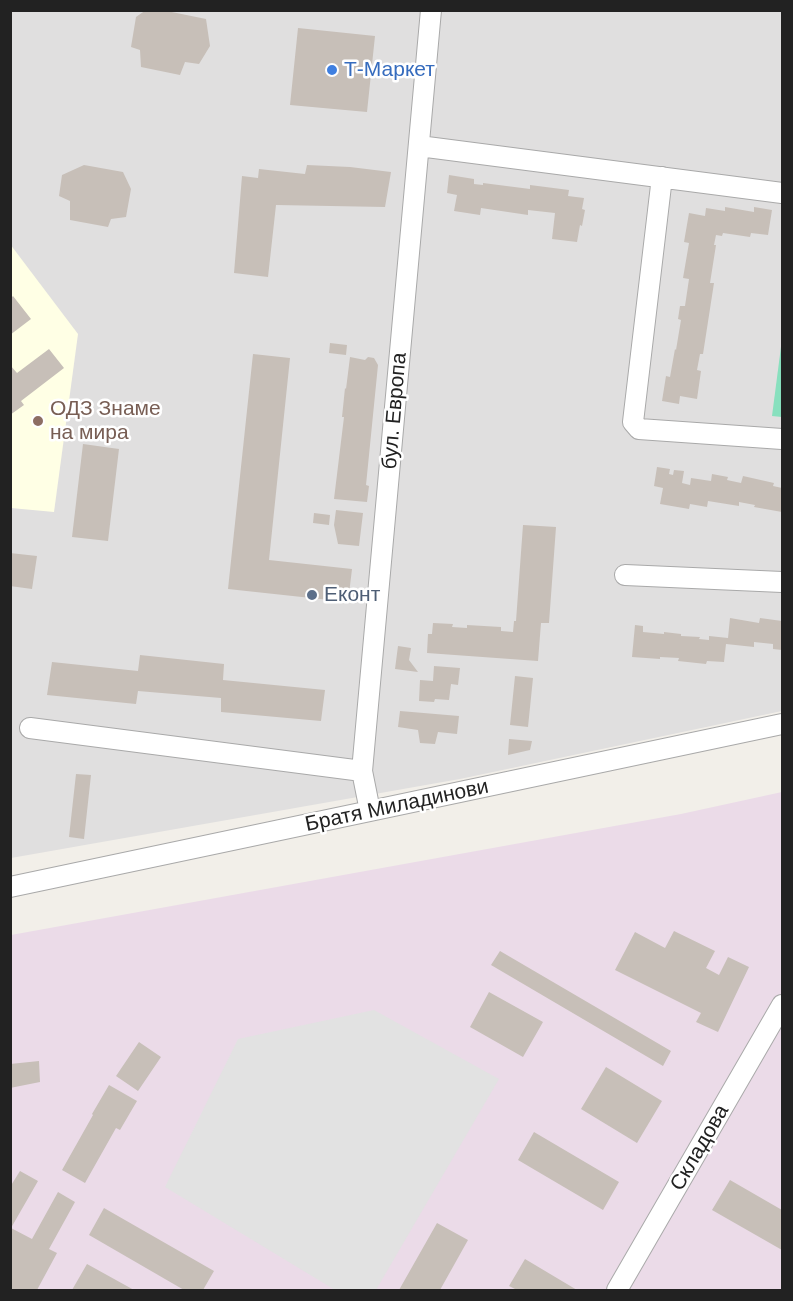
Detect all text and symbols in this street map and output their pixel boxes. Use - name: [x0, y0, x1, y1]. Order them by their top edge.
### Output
- place label: Т-Маркет: [344, 57, 435, 83]
- marker: Т-Маркет: [325, 63, 339, 77]
- street label: бул. Европа: [377, 352, 413, 470]
- place label: ОДЗ Знаме на мира: [50, 396, 161, 446]
- marker: ОДЗ Знаме на мира: [31, 414, 45, 428]
- place label: Еконт: [324, 582, 380, 608]
- marker: Еконт: [305, 588, 319, 602]
- street label: Братя Миладинови: [303, 774, 491, 838]
- street label: Складова: [665, 1101, 735, 1195]

